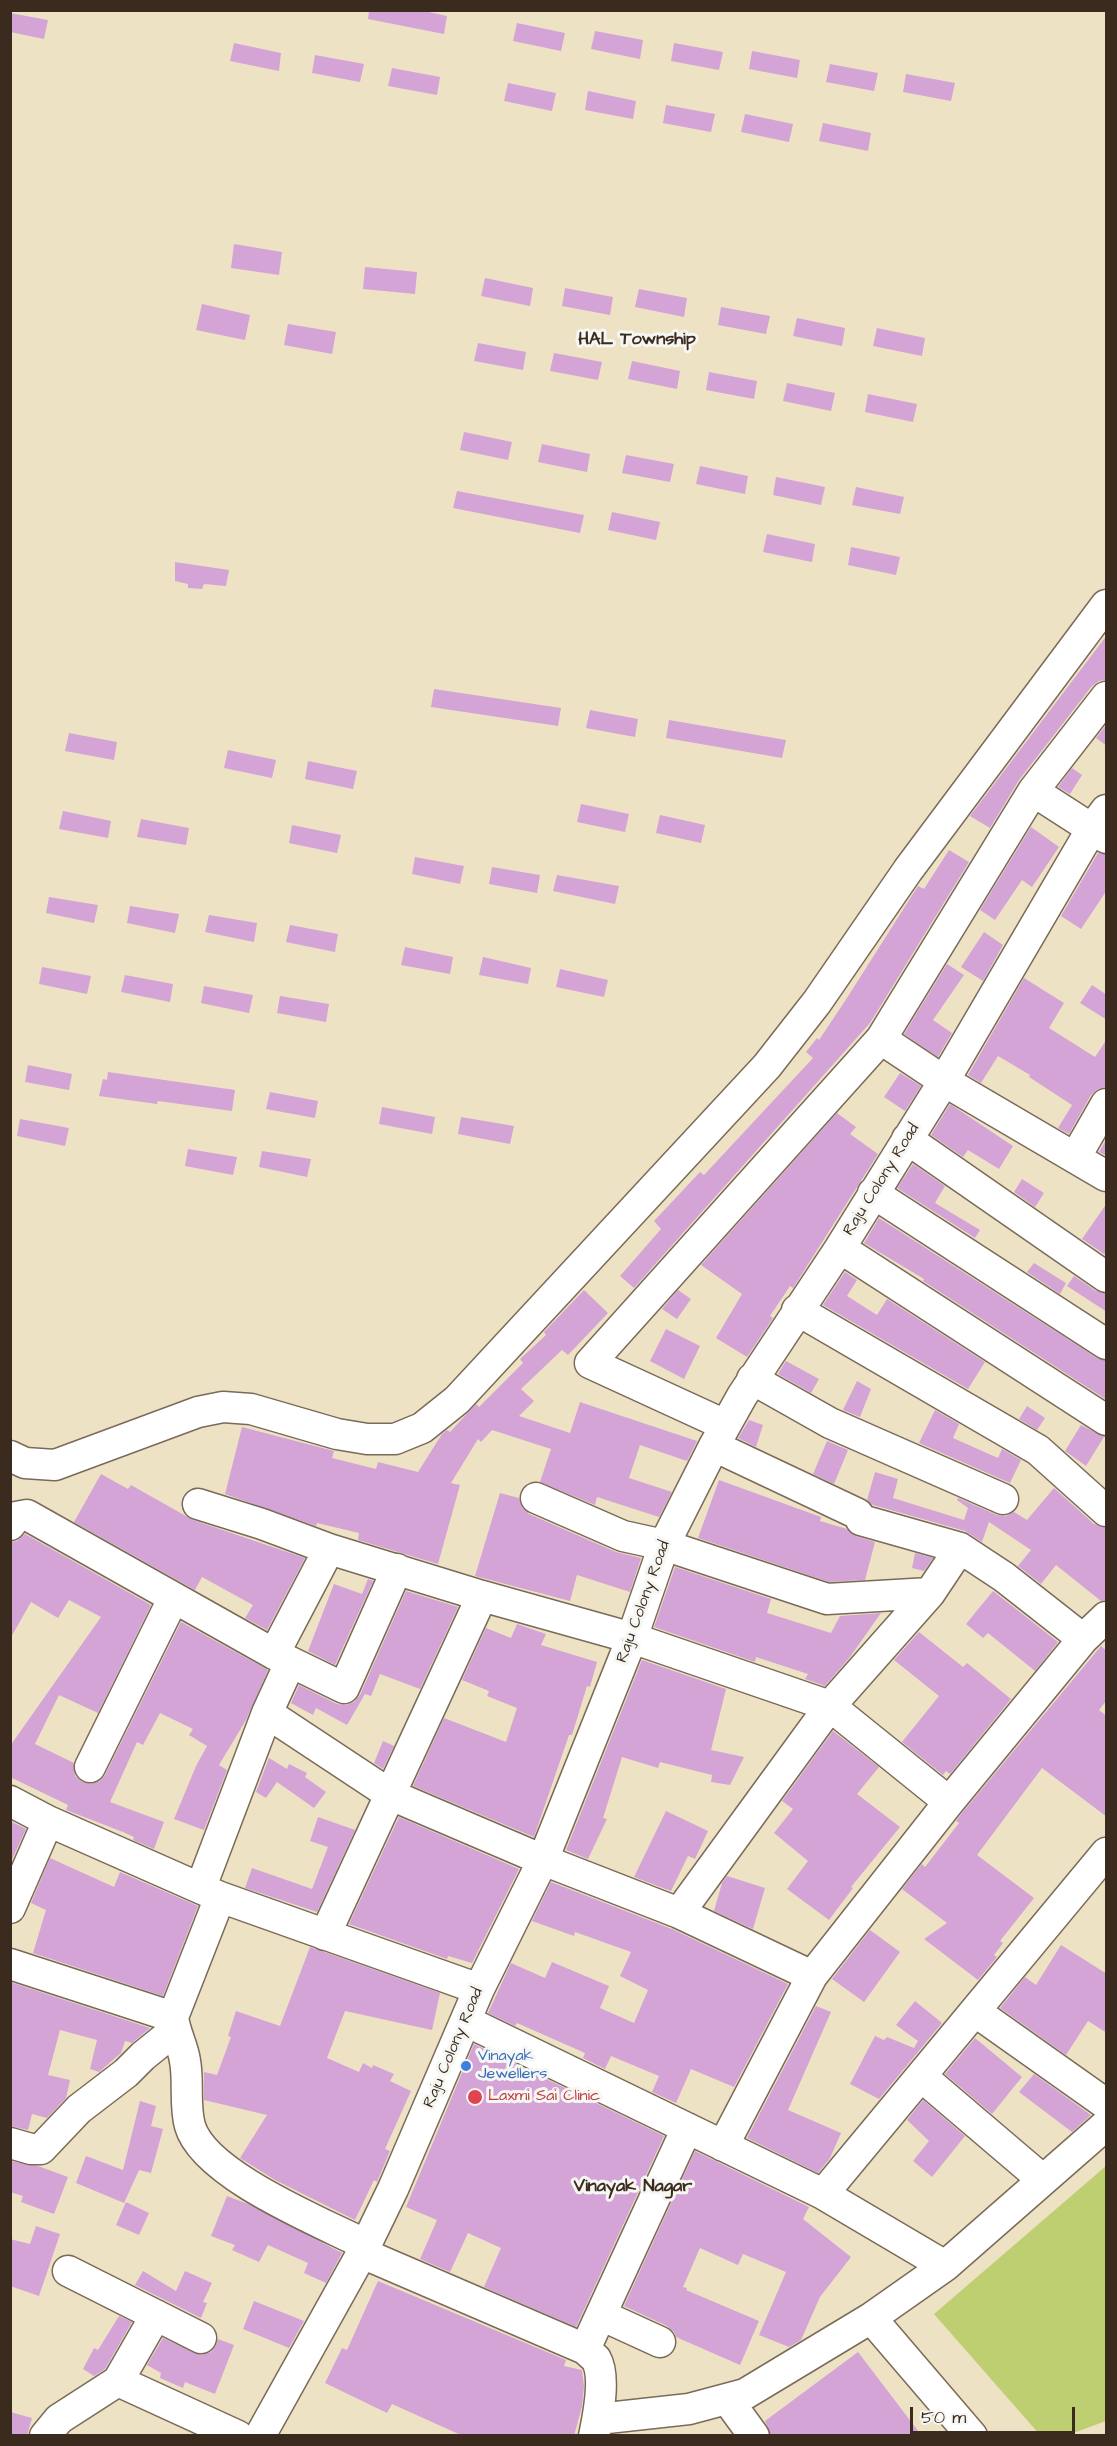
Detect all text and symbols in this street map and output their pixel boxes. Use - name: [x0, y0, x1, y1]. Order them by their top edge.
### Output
- district label: HAL Township: [578, 329, 696, 351]
- street label: Raju Colony Road: [840, 1120, 924, 1240]
- street label: Raju Colony Road: [613, 1538, 675, 1666]
- street label: Raju Colony Road: [420, 1985, 488, 2111]
- place label: Vinayak Jewellers: [478, 2047, 547, 2085]
- marker: Vinayak Jewellers: [459, 2059, 473, 2073]
- place label: Laxmi Sai Clinic: [488, 2087, 600, 2107]
- marker: Laxmi Sai Clinic: [466, 2088, 484, 2106]
- district label: Vinayak Nagar: [574, 2176, 692, 2198]
- scale bar: [913, 2395, 1078, 2433]
- text: 50 m: [921, 2405, 966, 2430]

